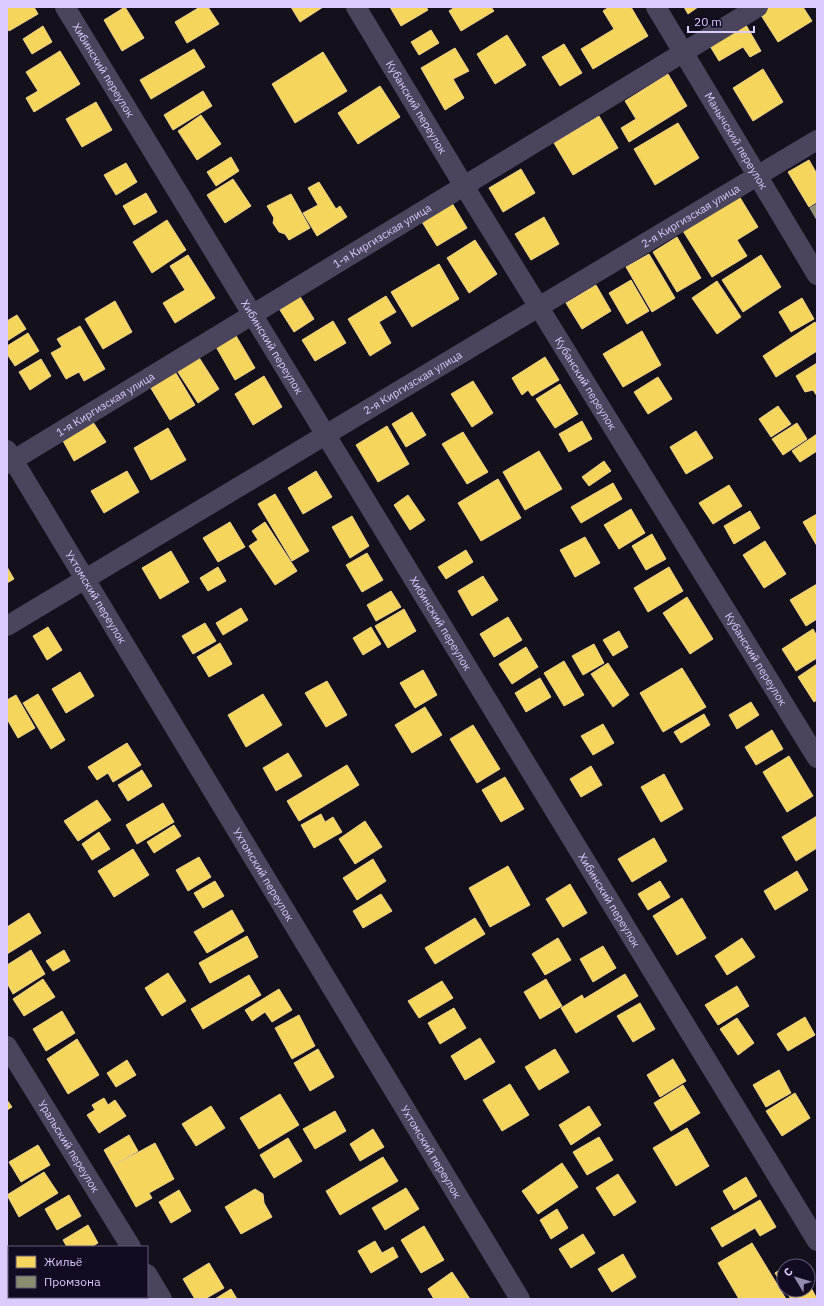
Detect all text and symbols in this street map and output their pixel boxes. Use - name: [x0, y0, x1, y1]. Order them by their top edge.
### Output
- scale bar: [688, 8, 754, 34]
- text: 20 m: [694, 14, 722, 29]
- street label: Хибинский переулок: [69, 20, 138, 120]
- street label: Кубанский переулок: [383, 58, 450, 156]
- street label: Манычский переулок: [702, 90, 771, 192]
- street label: 2-я Киргизская улица: [638, 181, 742, 251]
- street label: 1-я Киргизская улица: [330, 200, 434, 271]
- street label: Хибинский переулок: [238, 297, 306, 397]
- street label: Кубанский переулок: [552, 334, 620, 432]
- street label: 2-я Киргизская улица: [361, 348, 465, 418]
- street label: 1-я Киргизская улица: [53, 369, 157, 439]
- street label: Ухтомский переулок: [62, 548, 129, 646]
- street label: Хибинский переулок: [407, 574, 475, 673]
- street label: Кубанский переулок: [722, 610, 790, 708]
- street label: Ухтомский переулок: [230, 825, 297, 924]
- street label: Хибинский переулок: [575, 850, 643, 950]
- street label: Уральский переулок: [35, 1098, 103, 1195]
- street label: Ухтомский переулок: [398, 1103, 465, 1201]
- legend: [8, 1246, 148, 1298]
- text: Жильё: [44, 1254, 83, 1269]
- north arrow: [776, 1258, 816, 1298]
- text: С: [780, 1265, 796, 1279]
- text: Промзона: [44, 1274, 101, 1289]

